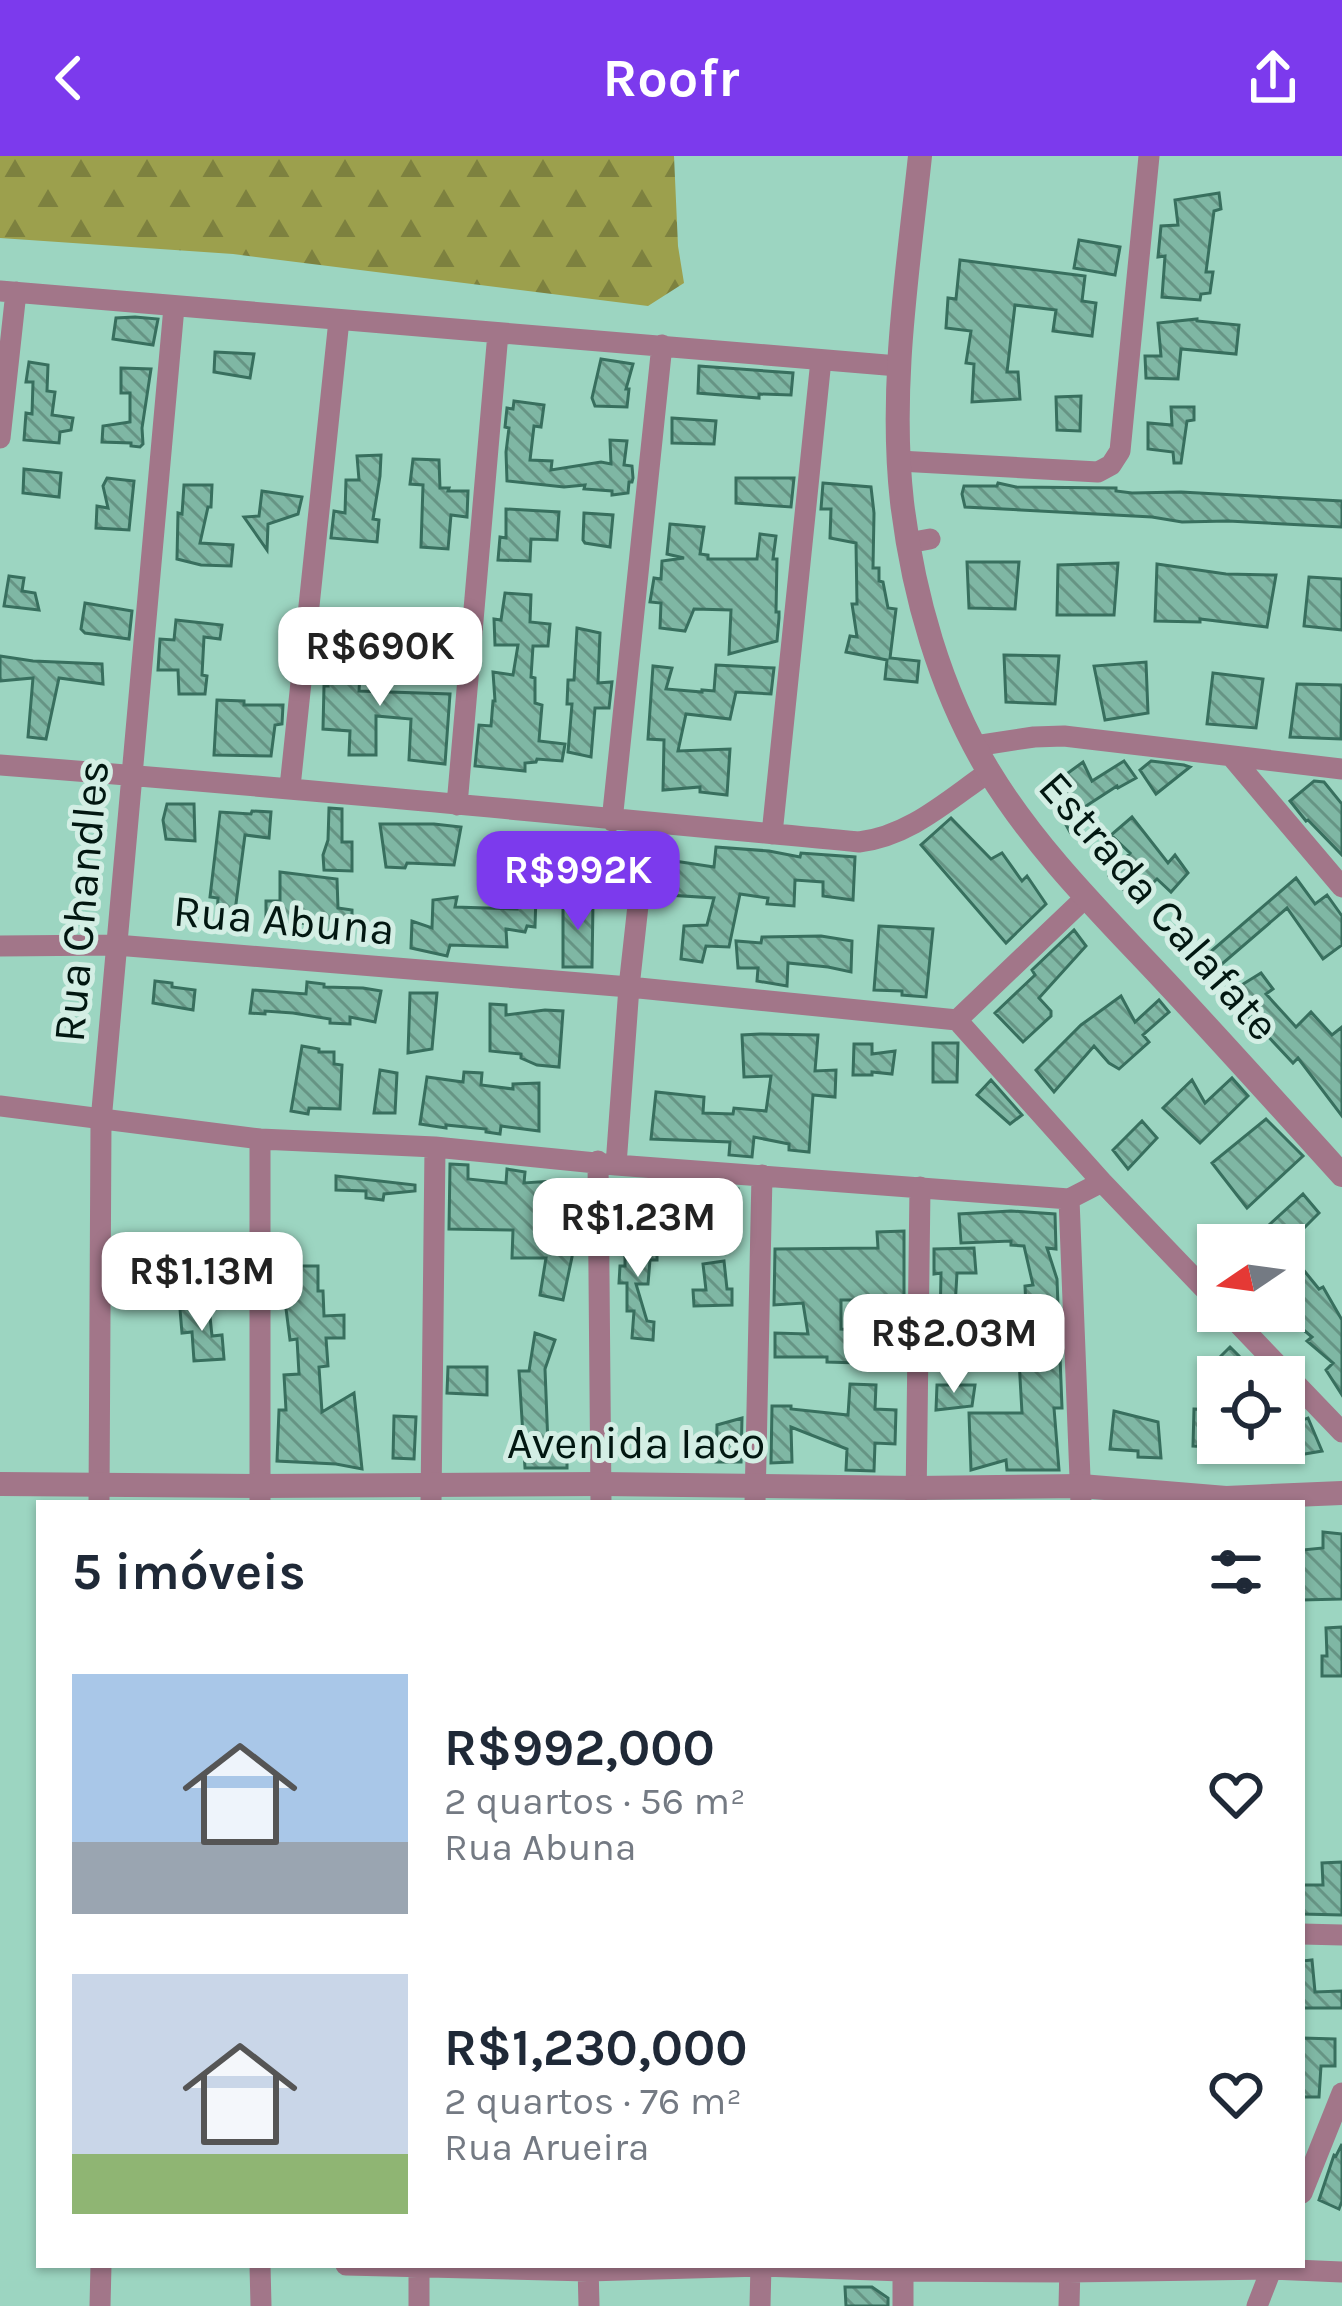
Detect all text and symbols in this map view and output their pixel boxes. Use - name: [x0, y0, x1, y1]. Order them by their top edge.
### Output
- icon: back: [36, 45, 102, 111]
- icon: share: [1240, 45, 1306, 111]
- text: Roofr: [603, 46, 739, 110]
- pin: R$690K: [282, 607, 478, 709]
- text: R$690K: [305, 623, 455, 669]
- street label: Rua Chandles: [43, 758, 119, 1044]
- street label: Estrada Calafate: [1028, 761, 1290, 1051]
- pin: R$992K: [480, 831, 676, 933]
- text: R$992K: [504, 847, 652, 893]
- street label: Rua Abuna: [171, 884, 397, 956]
- pin: R$1.23M: [527, 1178, 749, 1280]
- text: R$1.23M: [560, 1194, 716, 1240]
- north arrow: [1197, 1224, 1305, 1332]
- map controls: [1197, 1224, 1305, 1464]
- pin: R$1.13M: [91, 1232, 313, 1334]
- text: R$1.13M: [129, 1248, 275, 1294]
- pin: R$2.03M: [843, 1294, 1065, 1396]
- text: R$2.03M: [871, 1310, 1037, 1356]
- button: locate: [1197, 1356, 1305, 1464]
- street label: Avenida Iaco: [507, 1417, 765, 1469]
- icon: filters: [1203, 1539, 1269, 1605]
- text: 5 imóveis: [72, 1542, 306, 1602]
- text: R$992,000: [444, 1718, 715, 1778]
- icon: home: [168, 1722, 312, 1866]
- icon: heart: [1203, 1761, 1269, 1827]
- text: 2 quartos · 56 m²: [444, 1778, 746, 1824]
- text: Rua Abuna: [444, 1824, 636, 1870]
- text: R$1,230,000: [444, 2018, 748, 2078]
- icon: home: [168, 2022, 312, 2166]
- icon: heart: [1203, 2061, 1269, 2127]
- text: 2 quartos · 76 m²: [444, 2078, 742, 2124]
- text: Rua Arueira: [444, 2124, 650, 2170]

